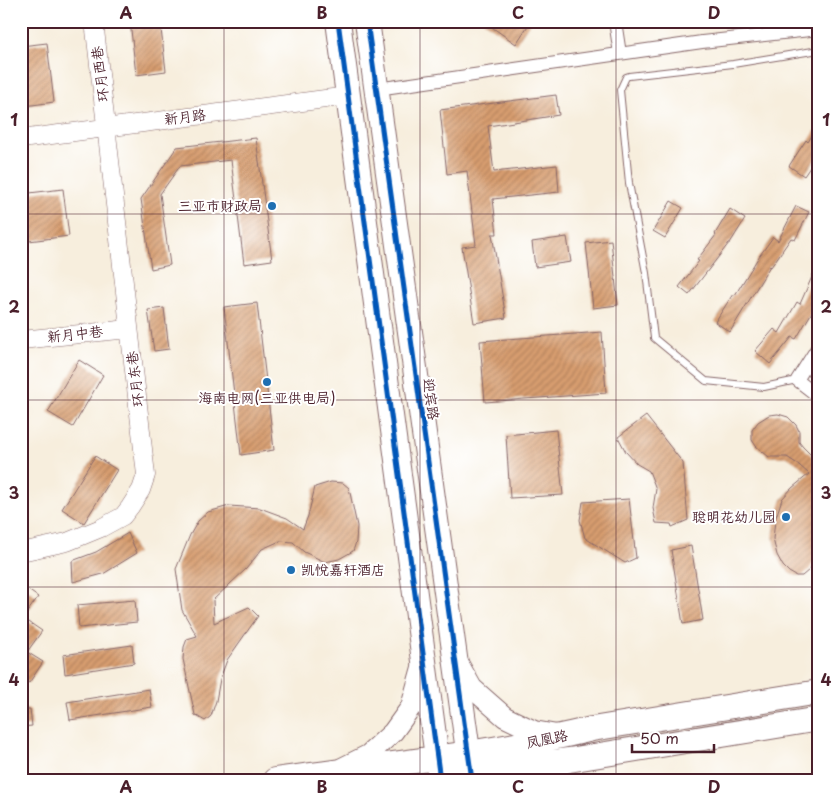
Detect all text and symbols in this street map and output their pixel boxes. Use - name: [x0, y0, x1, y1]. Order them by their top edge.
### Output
- text: A: [120, 0, 133, 24]
- text: B: [317, 0, 328, 24]
- text: C: [512, 0, 524, 24]
- text: D: [708, 0, 720, 24]
- street label: 环月西巷: [86, 44, 113, 103]
- street label: 新月路: [163, 104, 207, 129]
- text: 1: [10, 107, 18, 131]
- text: 1: [822, 107, 830, 131]
- place label: 三亚市财政局: [178, 195, 262, 216]
- marker: 三亚市财政局: [266, 200, 278, 212]
- text: 2: [8, 294, 20, 318]
- text: 2: [820, 294, 832, 318]
- street label: 新月中巷: [46, 320, 105, 347]
- street label: 环月东巷: [121, 349, 148, 408]
- marker: 海南电网(三亚供电局): [261, 376, 273, 388]
- street label: 迎宾路: [418, 377, 445, 421]
- place label: 海南电网(三亚供电局): [198, 387, 336, 408]
- text: 3: [9, 480, 19, 504]
- text: 3: [821, 480, 831, 504]
- place label: 聪明花幼儿园: [692, 506, 776, 527]
- marker: 聪明花幼儿园: [780, 511, 792, 523]
- place label: 凯悦嘉轩酒店: [301, 559, 385, 580]
- marker: 凯悦嘉轩酒店: [285, 564, 297, 576]
- text: 4: [9, 667, 20, 691]
- text: 4: [821, 667, 832, 691]
- scale bar: [632, 721, 715, 753]
- street label: 凤凰路: [524, 724, 570, 753]
- text: 50 m: [640, 726, 679, 749]
- text: A: [120, 774, 133, 798]
- text: B: [317, 774, 328, 798]
- text: C: [512, 774, 524, 798]
- text: D: [708, 774, 720, 798]

